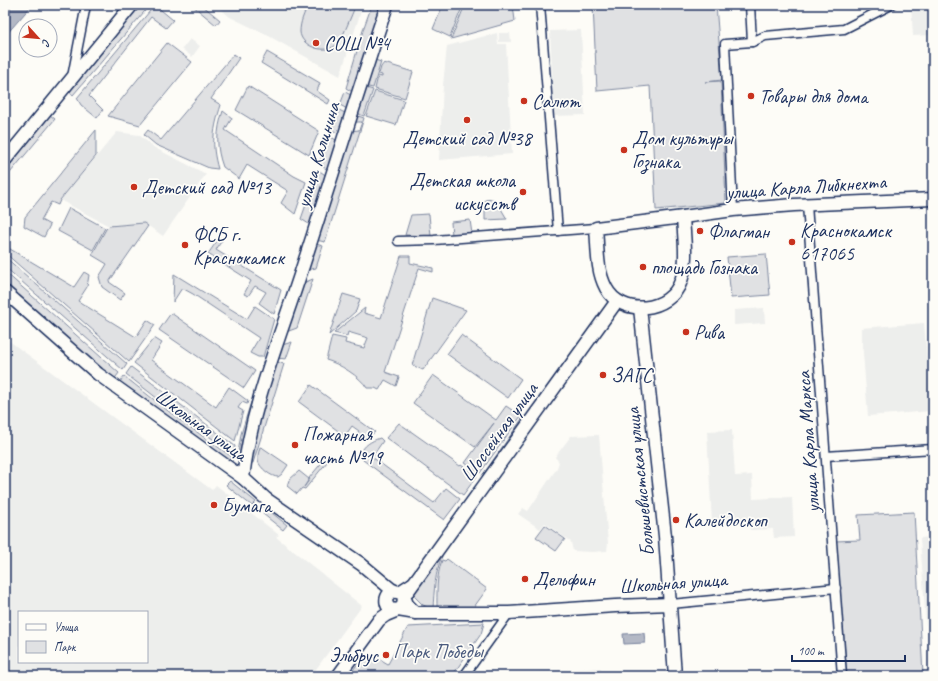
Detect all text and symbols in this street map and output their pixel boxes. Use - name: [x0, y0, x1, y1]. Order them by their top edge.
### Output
- north arrow: [18, 18, 58, 58]
- place label: СОШ №4: [324, 31, 392, 56]
- text: С: [39, 37, 54, 50]
- marker: СОШ №4: [311, 38, 321, 48]
- place label: Товары для дома: [759, 84, 869, 109]
- place label: Салют: [532, 89, 582, 114]
- marker: Товары для дома: [746, 91, 756, 101]
- marker: Салют: [519, 96, 529, 106]
- street label: улица Калинина: [290, 98, 346, 212]
- marker: Детский сад №38: [462, 115, 472, 125]
- place label: Детский сад №38: [402, 126, 534, 151]
- place label: Дом культуры Гознака: [632, 126, 734, 175]
- marker: Дом культуры Гознака: [619, 145, 629, 155]
- place label: Детская школа искусств: [410, 168, 519, 216]
- street label: улица Карла Либкнехта: [724, 169, 889, 205]
- place label: Детский сад №13: [142, 175, 273, 200]
- marker: Детский сад №13: [129, 182, 139, 192]
- marker: Детская школа искусств: [518, 187, 528, 197]
- place label: Краснокамск 617065: [800, 218, 892, 266]
- place label: Флагман: [708, 219, 771, 244]
- place label: ФСБ г. Краснокамск: [193, 222, 285, 270]
- marker: Флагман: [695, 226, 705, 236]
- marker: Краснокамск 617065: [787, 237, 797, 247]
- marker: ФСБ г. Краснокамск: [180, 240, 190, 250]
- place label: площадь Гознака: [651, 255, 759, 280]
- marker: площадь Гознака: [638, 262, 648, 272]
- place label: Рива: [694, 320, 726, 345]
- marker: Рива: [681, 327, 691, 337]
- place label: ЗАГС: [611, 363, 654, 388]
- street label: улица Карла Маркса: [790, 369, 825, 515]
- marker: ЗАГС: [598, 370, 608, 380]
- street label: Шоссейная улица: [455, 376, 544, 486]
- street label: Школьная улица: [150, 383, 253, 468]
- street label: Большевистская улица: [620, 405, 660, 558]
- place label: Пожарная часть №19: [303, 422, 384, 470]
- marker: Пожарная часть №19: [290, 440, 300, 450]
- place label: Бумага: [222, 493, 273, 518]
- marker: Бумага: [209, 500, 219, 510]
- place label: Калейдоскоп: [684, 508, 768, 533]
- marker: Калейдоскоп: [671, 515, 681, 525]
- place label: Дельфин: [533, 567, 597, 592]
- street label: Школьная улица: [618, 567, 729, 599]
- marker: Дельфин: [520, 574, 530, 584]
- legend: [18, 611, 148, 663]
- text: Улица: [54, 619, 79, 635]
- scale bar: [792, 637, 905, 663]
- text: Парк: [54, 639, 77, 655]
- park label: Парк Победы: [393, 639, 484, 664]
- place label: Эльбрус: [329, 643, 379, 668]
- text: 100 m: [798, 643, 825, 659]
- marker: Эльбрус: [381, 650, 391, 660]

